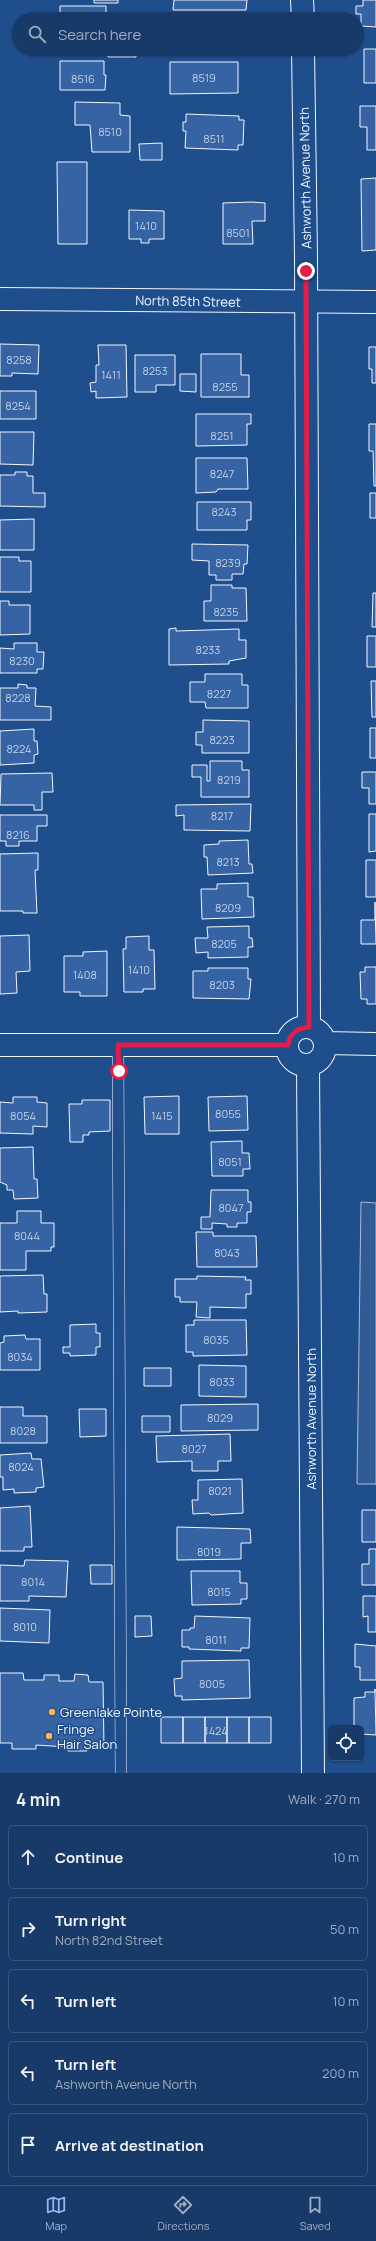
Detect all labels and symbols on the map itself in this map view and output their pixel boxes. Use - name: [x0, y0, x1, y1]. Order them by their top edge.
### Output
- house number: 8519: [192, 70, 216, 85]
- house number: 8516: [71, 71, 95, 86]
- street label: Ashworth Avenue North: [295, 107, 315, 249]
- house number: 8510: [98, 124, 122, 139]
- house number: 8511: [203, 131, 225, 146]
- house number: 1410: [135, 218, 157, 233]
- house number: 8501: [226, 225, 250, 240]
- route end: [297, 262, 315, 280]
- street label: North 85th Street: [135, 291, 241, 311]
- house number: 8258: [6, 352, 32, 367]
- house number: 8253: [142, 363, 168, 378]
- house number: 1411: [101, 367, 121, 382]
- house number: 8255: [212, 379, 238, 394]
- house number: 8254: [5, 398, 31, 413]
- house number: 8251: [210, 428, 234, 443]
- house number: 8247: [210, 466, 234, 481]
- house number: 8243: [211, 504, 237, 519]
- house number: 8239: [215, 555, 241, 570]
- house number: 8235: [213, 604, 239, 619]
- house number: 8233: [196, 642, 220, 657]
- house number: 8230: [9, 653, 35, 668]
- house number: 8227: [207, 686, 231, 701]
- house number: 8228: [5, 690, 31, 705]
- house number: 8223: [209, 732, 235, 747]
- house number: 8224: [6, 741, 32, 756]
- house number: 8219: [217, 772, 241, 787]
- house number: 8217: [211, 808, 233, 823]
- house number: 8216: [6, 827, 30, 842]
- house number: 8213: [216, 854, 240, 869]
- house number: 8209: [215, 900, 241, 915]
- house number: 8205: [211, 936, 237, 951]
- house number: 1410: [128, 962, 150, 977]
- house number: 1408: [73, 967, 97, 982]
- house number: 8203: [209, 977, 235, 992]
- route start: [110, 1062, 128, 1080]
- house number: 8055: [215, 1106, 241, 1121]
- house number: 8054: [10, 1108, 36, 1123]
- house number: 1415: [151, 1108, 173, 1123]
- house number: 8051: [218, 1154, 242, 1169]
- house number: 8047: [218, 1200, 244, 1215]
- house number: 8044: [14, 1228, 40, 1243]
- house number: 8043: [214, 1245, 240, 1260]
- house number: 8035: [203, 1332, 229, 1347]
- street label: Ashworth Avenue North: [302, 1348, 320, 1490]
- house number: 8034: [7, 1349, 33, 1364]
- house number: 8033: [209, 1374, 235, 1389]
- house number: 8029: [207, 1410, 233, 1425]
- house number: 8028: [10, 1423, 36, 1438]
- house number: 8027: [182, 1441, 206, 1456]
- house number: 8024: [8, 1459, 34, 1474]
- house number: 8021: [208, 1483, 232, 1498]
- house number: 8019: [197, 1544, 221, 1559]
- house number: 8014: [21, 1574, 45, 1589]
- house number: 8015: [207, 1584, 231, 1599]
- house number: 8010: [13, 1619, 37, 1634]
- house number: 8011: [205, 1632, 227, 1647]
- house number: 8005: [199, 1676, 225, 1691]
- place label: Greenlake Pointe: [60, 1703, 162, 1721]
- marker: Greenlake Pointe: [47, 1707, 57, 1717]
- place label: Fringe Hair Salon: [57, 1720, 117, 1753]
- house number: 1424: [204, 1723, 228, 1738]
- marker: Fringe Hair Salon: [44, 1731, 54, 1741]

